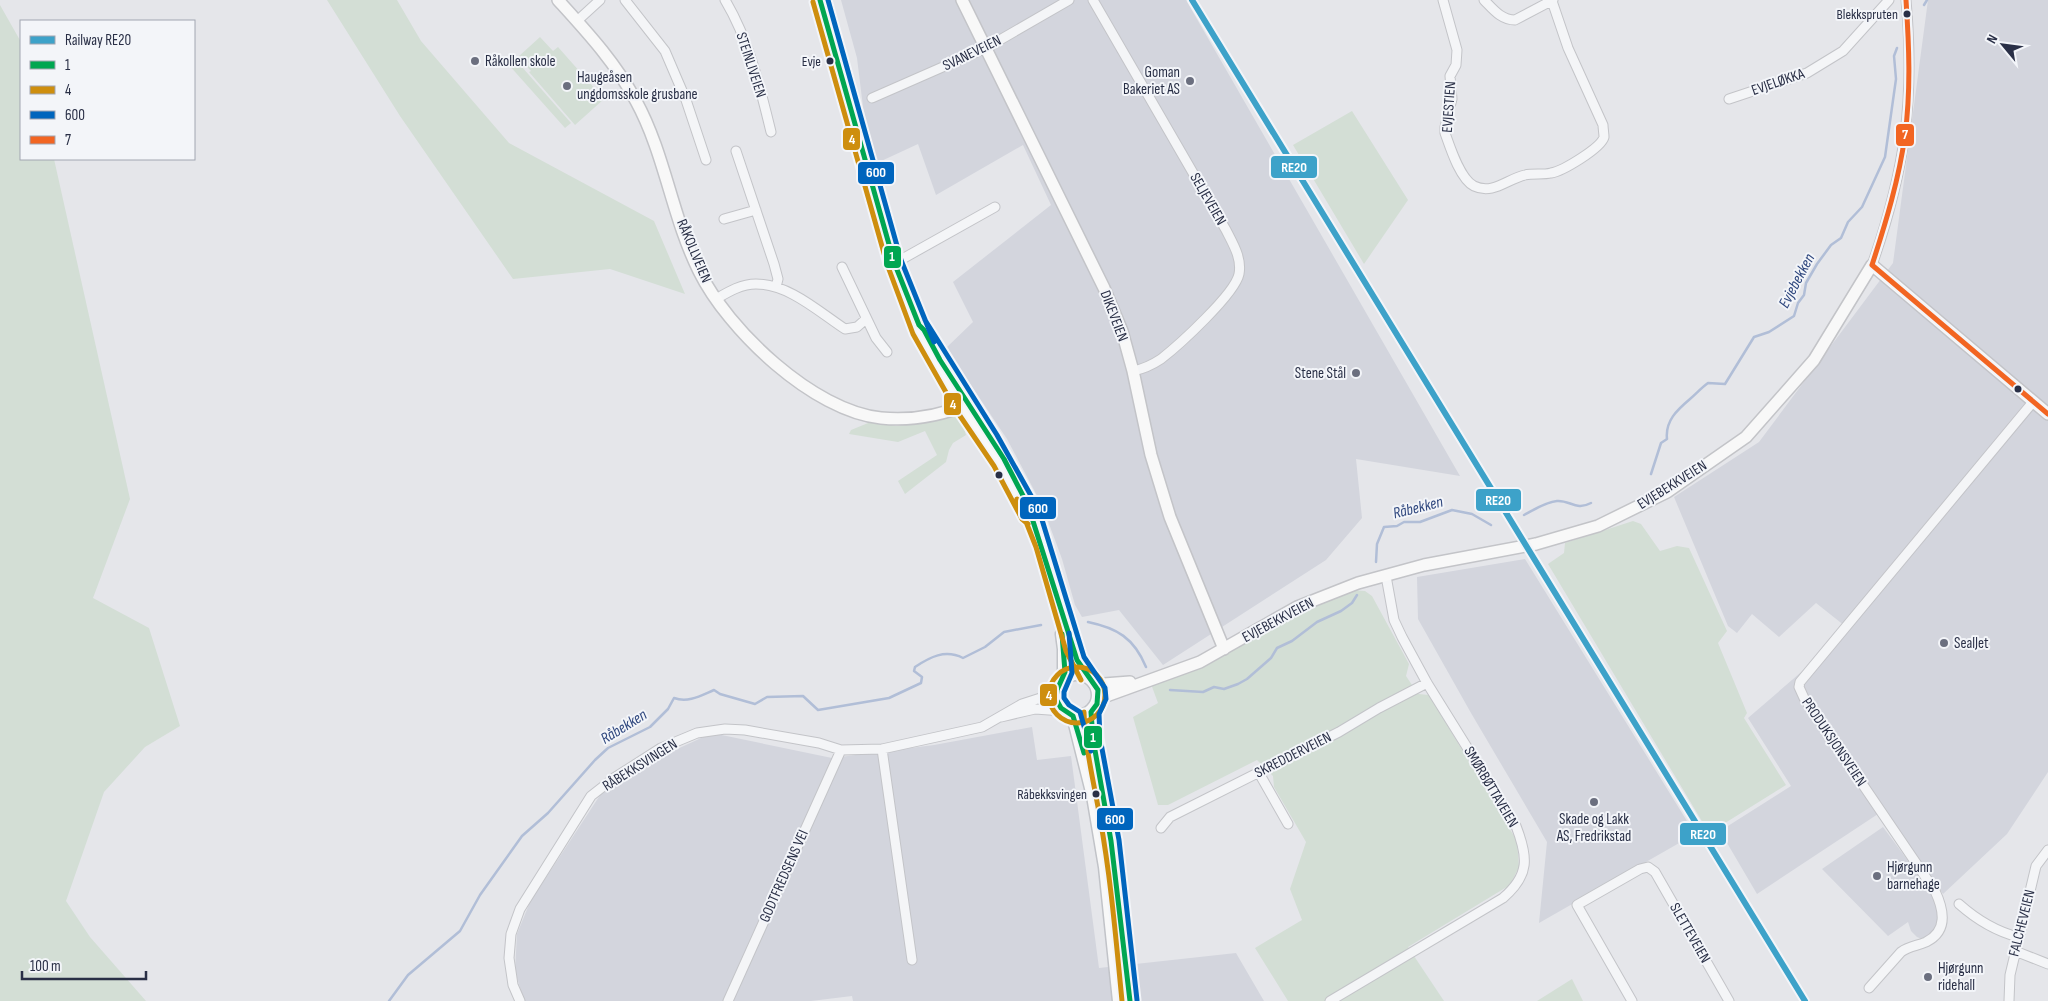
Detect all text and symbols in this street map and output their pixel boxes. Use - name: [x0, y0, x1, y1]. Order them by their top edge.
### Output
- place label: Blekkspruten: [1837, 6, 1898, 23]
- marker: Blekkspruten: [1902, 9, 1912, 19]
- legend: [20, 20, 195, 160]
- north arrow: [1978, 20, 2028, 70]
- street label: STEINLIVEIEN: [732, 30, 770, 100]
- text: Railway RE20: [65, 31, 131, 50]
- street label: SVANEVEIEN: [940, 31, 1004, 75]
- text: N: [1983, 32, 2001, 46]
- place label: Råkollen skole: [485, 52, 556, 71]
- place label: Evje: [802, 53, 821, 70]
- marker: Råkollen skole: [469, 55, 481, 67]
- text: 1: [65, 56, 71, 75]
- marker: Evje: [825, 56, 835, 66]
- place label: Goman Bakeriet AS: [1123, 63, 1180, 99]
- street label: EVJELØKKA: [1749, 64, 1808, 100]
- place label: Haugeåsen ungdomsskole grusbane: [577, 68, 698, 104]
- marker: Goman Bakeriet AS: [1184, 75, 1196, 87]
- marker: Haugeåsen ungdomsskole grusbane: [561, 80, 573, 92]
- text: 4: [65, 81, 71, 100]
- street label: EVJESTIEN: [1438, 81, 1460, 133]
- text: 600: [65, 106, 85, 125]
- line badge: 7: [1895, 123, 1915, 147]
- text: 7: [1902, 126, 1909, 143]
- line badge: 4: [842, 127, 861, 151]
- text: 7: [65, 131, 71, 150]
- text: 4: [849, 131, 856, 148]
- line badge: RE20: [1270, 155, 1318, 179]
- text: RE20: [1281, 159, 1307, 176]
- line badge: 600: [857, 161, 895, 185]
- text: 600: [866, 164, 886, 181]
- street label: SELJEVEIEN: [1185, 169, 1231, 229]
- street label: RÅKOLLVEIEN: [672, 216, 716, 286]
- line badge: 1: [883, 245, 902, 269]
- text: 1: [889, 248, 895, 265]
- water label: Evjebekken: [1775, 250, 1819, 311]
- street label: DIKEVEIEN: [1096, 288, 1132, 344]
- place label: Stene Stål: [1295, 364, 1346, 383]
- marker: Stene Stål: [1350, 367, 1362, 379]
- unlabelled marker: [2013, 384, 2023, 394]
- line badge: 4: [943, 392, 962, 416]
- text: 4: [950, 396, 957, 413]
- street label: EVJEBEKKVEIEN: [1634, 456, 1710, 514]
- unlabelled marker: [994, 470, 1004, 480]
- line badge: RE20: [1475, 488, 1522, 512]
- text: RE20: [1485, 492, 1511, 509]
- water label: Råbekken: [1391, 493, 1445, 523]
- line badge: 600: [1019, 496, 1057, 520]
- text: 600: [1028, 500, 1048, 517]
- street label: EVJEBEKKVEIEN: [1239, 593, 1317, 647]
- place label: SealJet: [1954, 634, 1989, 653]
- marker: SealJet: [1938, 637, 1950, 649]
- line badge: 4: [1039, 683, 1058, 707]
- text: 4: [1046, 687, 1053, 704]
- street label: PRODUKSJONSVEIEN: [1797, 694, 1871, 790]
- water label: Råbekken: [597, 705, 651, 749]
- line badge: 1: [1083, 725, 1103, 749]
- street label: SKREDDERVEIEN: [1251, 728, 1335, 782]
- text: 1: [1090, 729, 1096, 746]
- street label: RÅBEKKSVINGEN: [599, 734, 681, 796]
- street label: SMØRBØTTAVEIEN: [1459, 743, 1523, 831]
- place label: Råbekksvingen: [1017, 786, 1087, 803]
- marker: Råbekksvingen: [1091, 789, 1101, 799]
- marker: Skade og Lakk AS, Fredrikstad: [1588, 796, 1600, 808]
- line badge: 600: [1096, 807, 1134, 831]
- place label: Skade og Lakk AS, Fredrikstad: [1556, 810, 1631, 846]
- text: 600: [1105, 811, 1125, 828]
- line badge: RE20: [1679, 822, 1727, 846]
- text: RE20: [1690, 826, 1716, 843]
- street label: GODTFREDSENS VEI: [755, 827, 813, 925]
- place label: Hjørgunn barnehage: [1887, 858, 1940, 894]
- marker: Hjørgunn barnehage: [1871, 870, 1883, 882]
- street label: FALCHEVEIEN: [2005, 888, 2039, 958]
- street label: SLETTEVEIEN: [1665, 900, 1715, 966]
- scale bar: [22, 948, 146, 980]
- text: 100 m: [30, 957, 61, 976]
- place label: Hjørgunn ridehall: [1938, 959, 1984, 995]
- marker: Hjørgunn ridehall: [1922, 971, 1934, 983]

